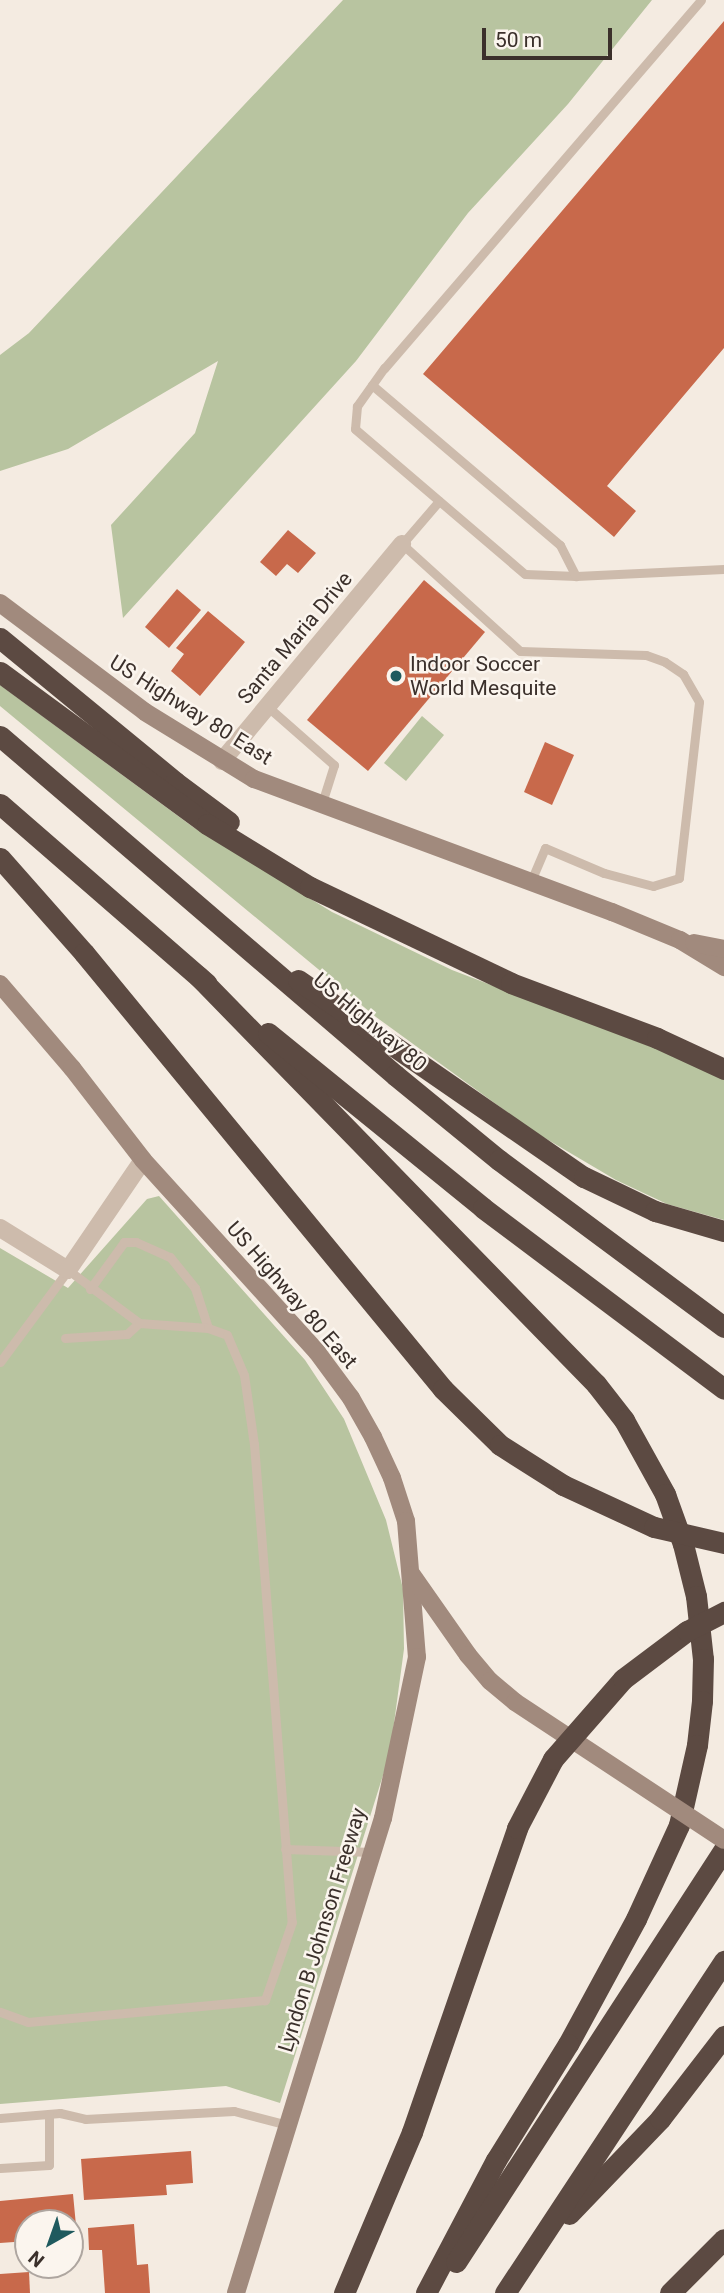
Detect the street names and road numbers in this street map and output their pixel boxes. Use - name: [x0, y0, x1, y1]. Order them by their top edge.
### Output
- street label: Santa Maria Drive: [232, 567, 358, 709]
- street label: US Highway 80 East: [105, 650, 277, 770]
- street label: US Highway 80: [308, 967, 432, 1077]
- street label: US Highway 80 East: [221, 1216, 363, 1374]
- street label: Lyndon B Johnson Freeway: [273, 1805, 371, 2055]

